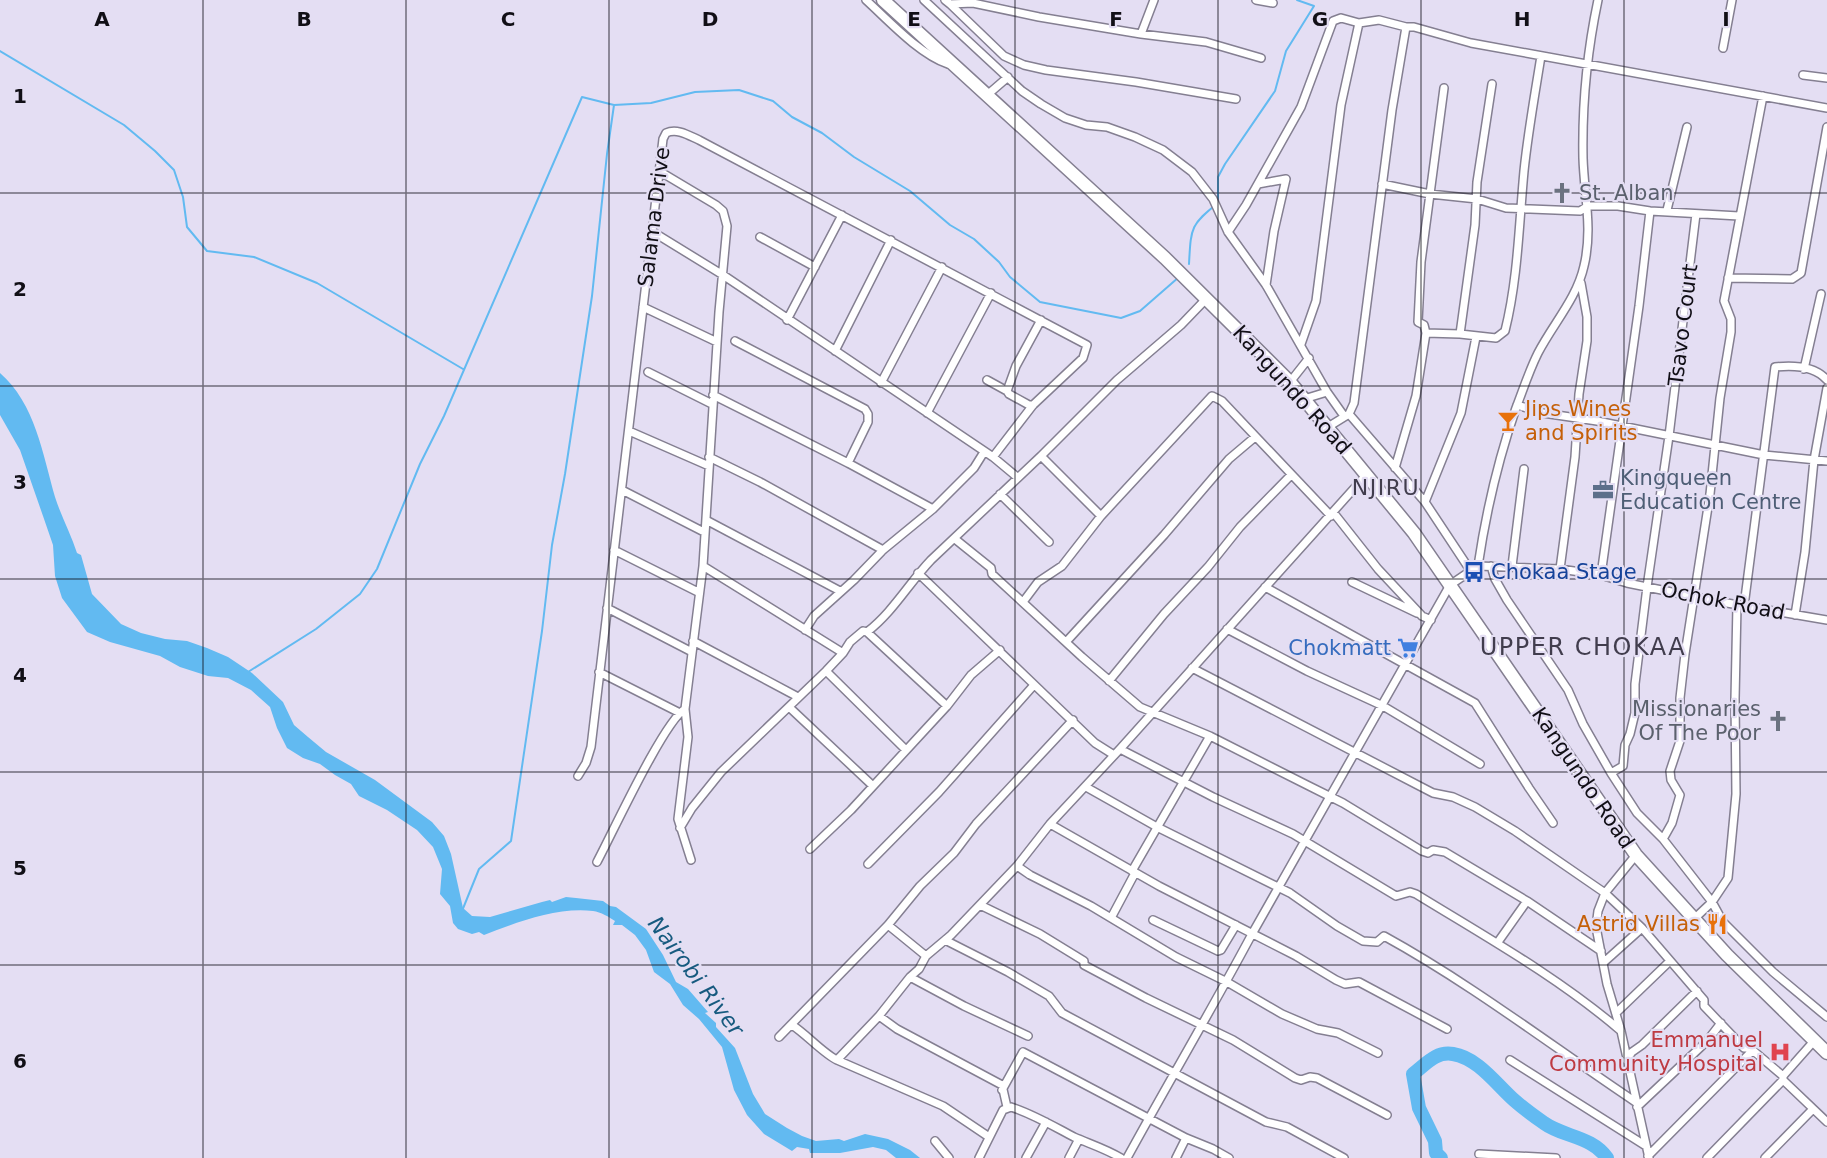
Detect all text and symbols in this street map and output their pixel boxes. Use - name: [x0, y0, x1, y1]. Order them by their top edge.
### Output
- text: A: [94, 7, 110, 31]
- text: B: [296, 7, 312, 31]
- text: C: [501, 7, 515, 31]
- text: D: [702, 7, 718, 31]
- text: E: [907, 7, 921, 31]
- text: F: [1109, 7, 1123, 31]
- text: G: [1312, 7, 1328, 31]
- text: H: [1514, 7, 1530, 31]
- text: I: [1722, 7, 1730, 31]
- text: 1: [13, 84, 27, 108]
- street label: Salama Drive: [634, 146, 674, 288]
- church icon: St. Alban: [1550, 181, 1574, 205]
- place label: St. Alban: [1579, 181, 1674, 205]
- street label: Tsavo Court: [1663, 263, 1702, 388]
- text: 2: [13, 277, 27, 301]
- street label: Kangundo Road: [1228, 321, 1356, 459]
- place label: Jips Wines and Spirits: [1523, 397, 1637, 445]
- bar icon: Jips Wines and Spirits: [1496, 409, 1520, 433]
- place label: Kingqueen Education Centre: [1620, 466, 1801, 514]
- text: 3: [13, 470, 27, 494]
- district label: NJIRU: [1352, 475, 1420, 500]
- office icon: Kingqueen Education Centre: [1591, 478, 1615, 502]
- bus stop icon: Chokaa Stage: [1462, 560, 1486, 584]
- place label: Chokaa Stage: [1491, 560, 1637, 584]
- street label: Ochok Road: [1659, 577, 1787, 625]
- district label: UPPER CHOKAA: [1480, 633, 1686, 661]
- place label: Chokmatt: [1288, 636, 1391, 660]
- supermarket icon: Chokmatt: [1396, 636, 1420, 660]
- text: 4: [13, 663, 27, 687]
- place label: Missionaries Of The Poor: [1632, 697, 1761, 745]
- street label: Kangundo Road: [1527, 703, 1639, 853]
- church icon: Missionaries Of The Poor: [1766, 709, 1790, 733]
- text: 5: [13, 856, 27, 880]
- water label: Nairobi River: [643, 912, 750, 1042]
- place label: Astrid Villas: [1577, 912, 1700, 936]
- restaurant icon: Astrid Villas: [1705, 912, 1729, 936]
- place label: Emmanuel Community Hospital: [1549, 1028, 1763, 1076]
- hospital icon: Emmanuel Community Hospital: [1768, 1040, 1792, 1064]
- text: 6: [13, 1049, 27, 1073]

